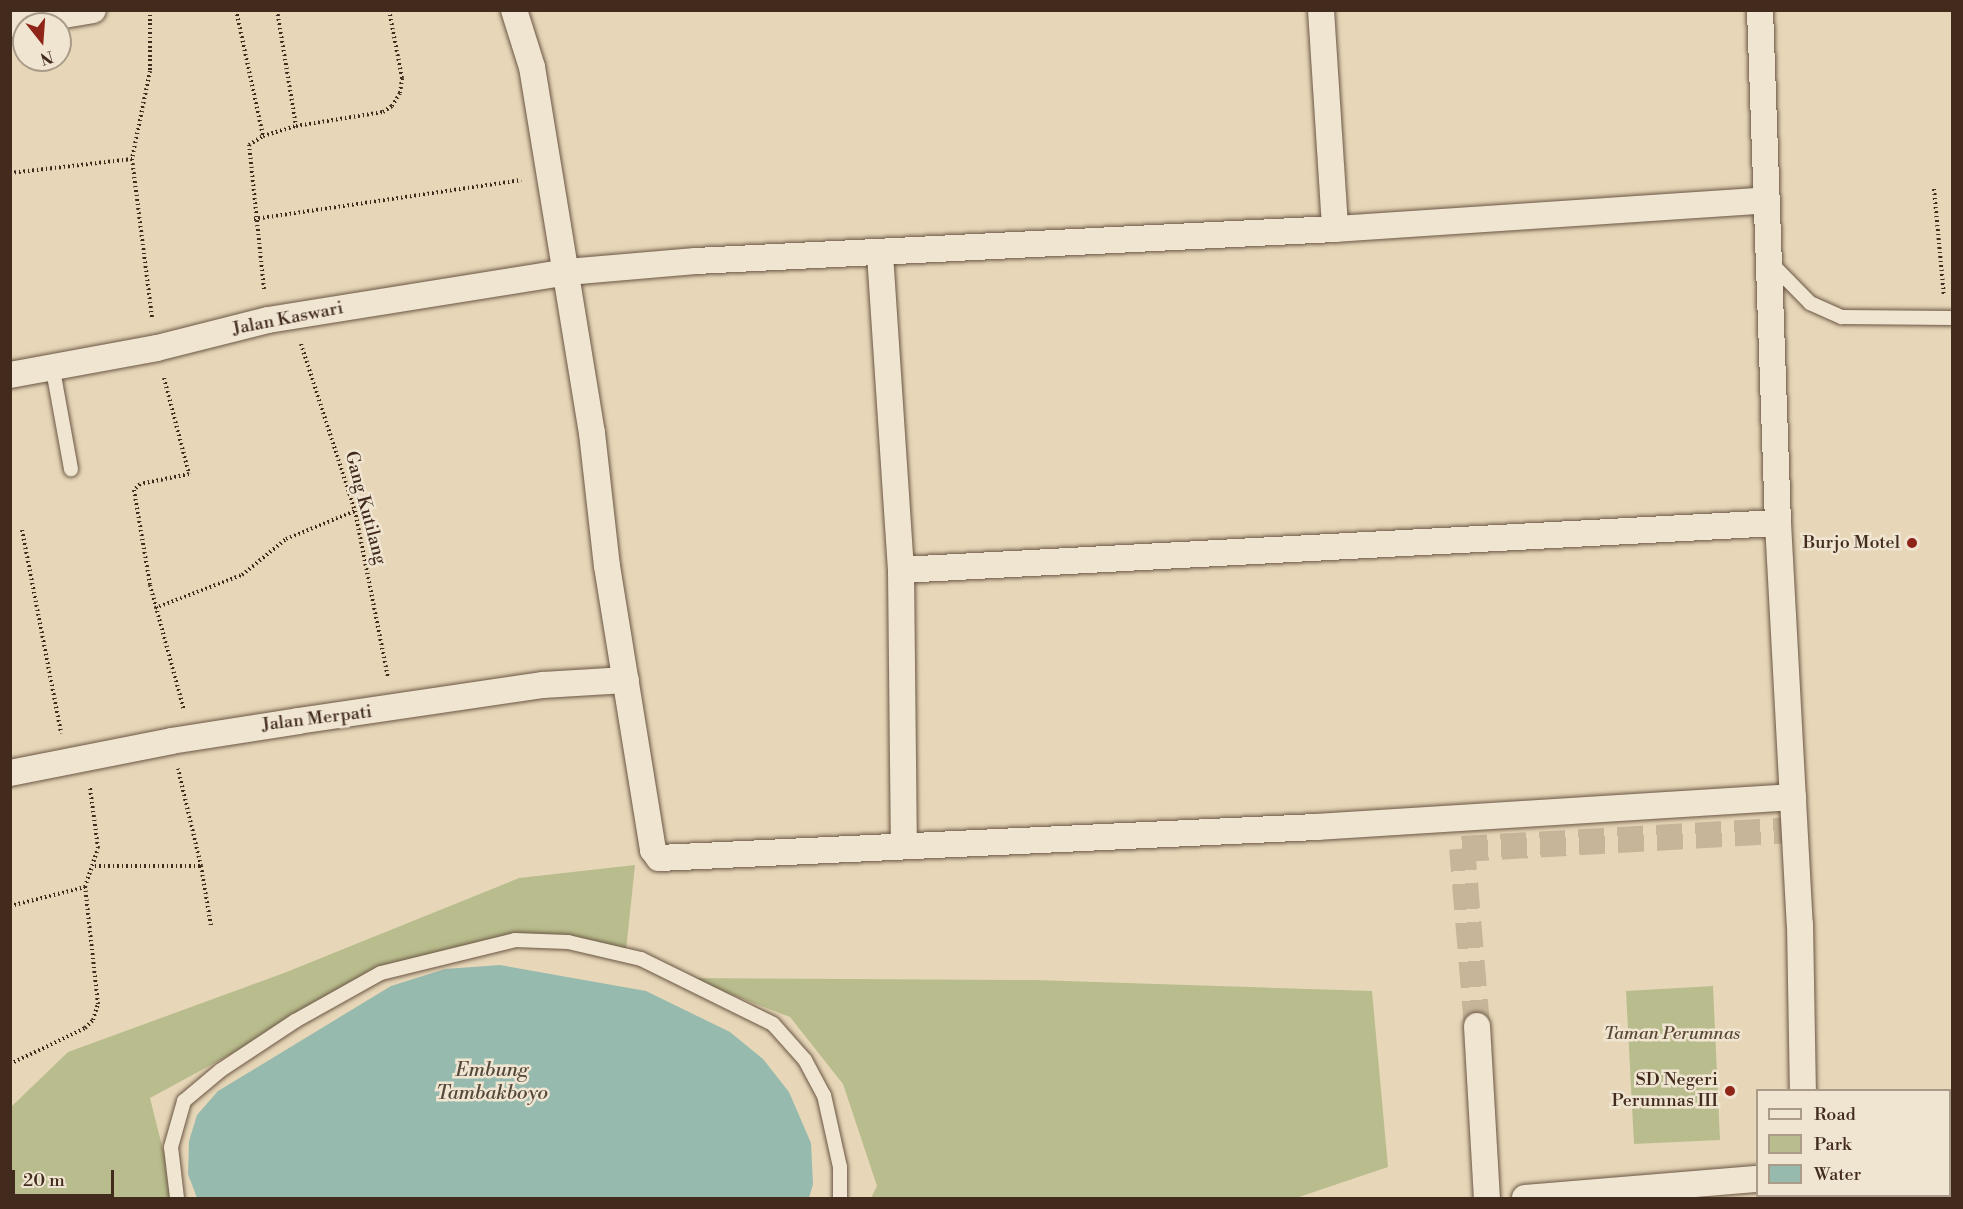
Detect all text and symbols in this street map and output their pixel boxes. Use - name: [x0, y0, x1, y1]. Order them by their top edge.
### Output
- north arrow: [12, 12, 72, 72]
- text: N: [38, 46, 56, 69]
- street label: Jalan Kaswari: [231, 298, 345, 340]
- street label: Gang Kutilang: [339, 449, 391, 567]
- place label: Burjo Motel: [1803, 532, 1900, 554]
- marker: Burjo Motel: [1905, 536, 1919, 550]
- street label: Jalan Merpati: [261, 702, 373, 736]
- park label: Taman Perumnas: [1604, 1023, 1740, 1045]
- water label: Embung Tambakboyo: [436, 1059, 548, 1106]
- place label: SD Negeri Perumnas III: [1612, 1070, 1718, 1112]
- marker: SD Negeri Perumnas III: [1723, 1084, 1737, 1098]
- legend: [1756, 1089, 1951, 1197]
- text: Road: [1814, 1103, 1856, 1126]
- text: Park: [1814, 1133, 1851, 1156]
- scale bar: [15, 1158, 117, 1196]
- text: Water: [1814, 1163, 1861, 1186]
- text: 20 m: [23, 1169, 65, 1192]

